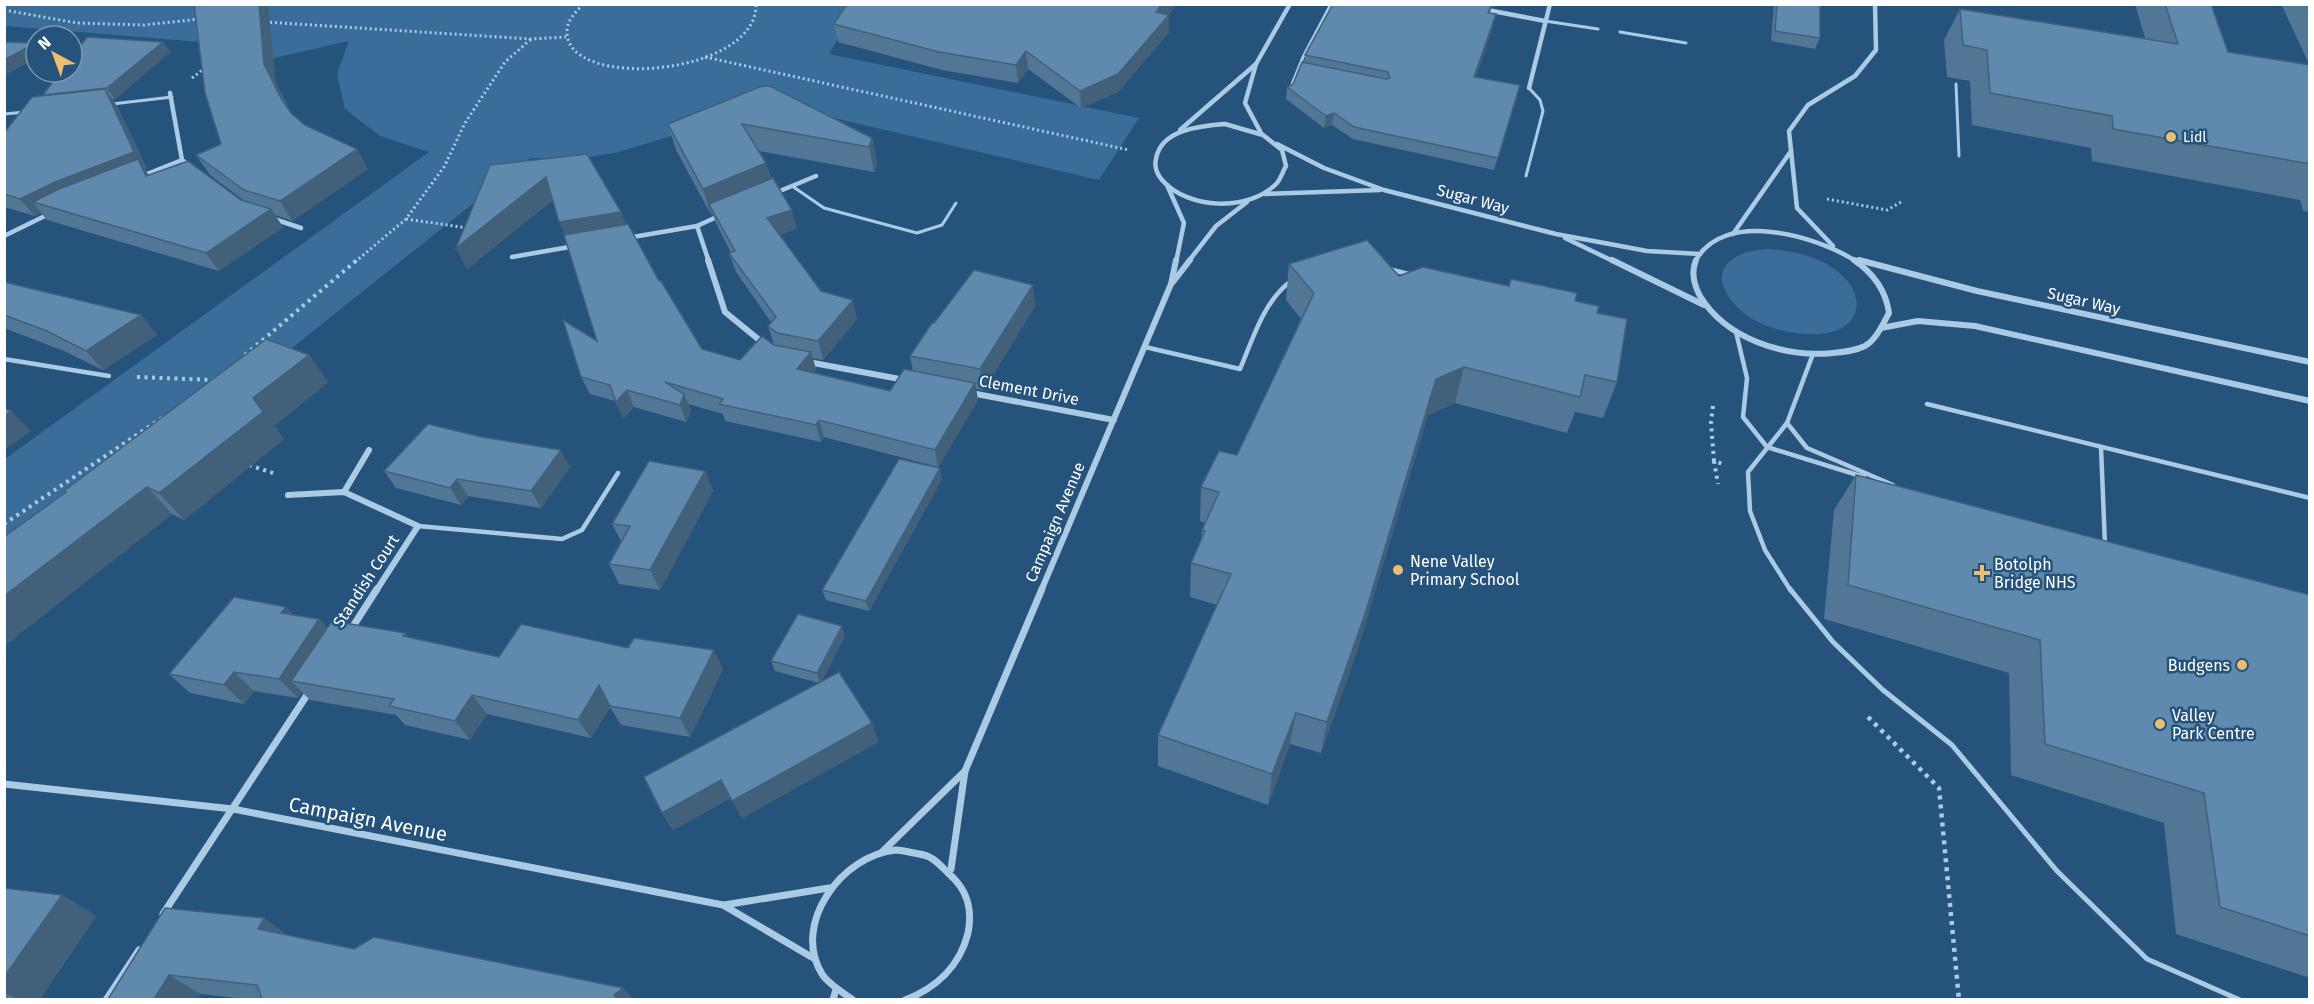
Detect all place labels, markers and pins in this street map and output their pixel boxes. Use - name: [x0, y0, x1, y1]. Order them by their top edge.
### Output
- place label: Lidl: [2183, 129, 2206, 146]
- marker: Lidl: [2164, 130, 2178, 144]
- place label: Nene Valley Primary School: [1410, 552, 1520, 589]
- place label: Botolph Bridge NHS: [1994, 555, 2076, 592]
- marker: Nene Valley Primary School: [1391, 563, 1405, 577]
- marker: Botolph Bridge NHS: [1975, 566, 1989, 580]
- place label: Budgens: [2168, 656, 2230, 675]
- marker: Budgens: [2235, 658, 2249, 672]
- place label: Valley Park Centre: [2172, 706, 2255, 743]
- marker: Valley Park Centre: [2153, 717, 2167, 731]

